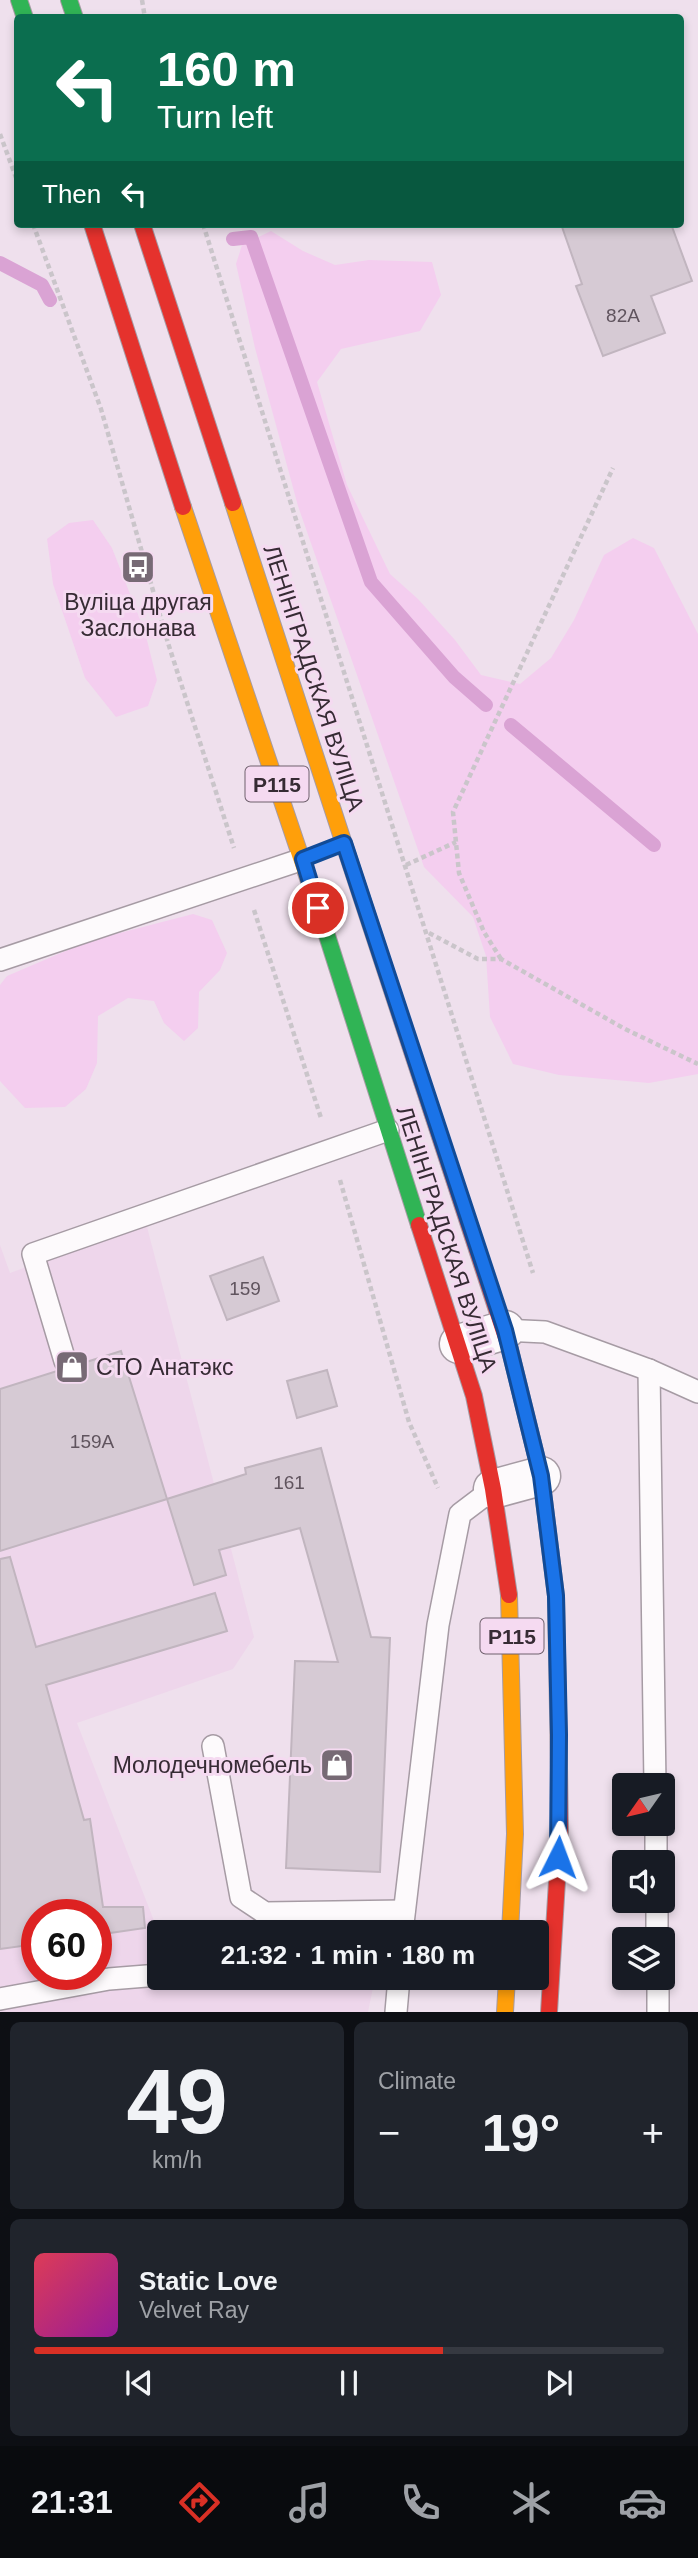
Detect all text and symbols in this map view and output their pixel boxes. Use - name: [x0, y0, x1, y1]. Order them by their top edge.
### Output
- icon: left: [42, 42, 133, 133]
- text: 160 m: [157, 42, 296, 96]
- text: Turn left: [157, 99, 273, 135]
- icon: left: [115, 175, 153, 213]
- text: Then: [42, 179, 101, 209]
- house number: 82А: [606, 305, 640, 326]
- street label: ЛЕНІНГРАДСКАЯ ВУЛІЦА: [259, 541, 370, 815]
- bus stop icon: Вуліца другая Заслонава: [119, 548, 157, 586]
- place label: Вуліца другая Заслонава: [64, 589, 212, 641]
- road number: Р115: [246, 766, 308, 802]
- pin: [288, 878, 348, 938]
- icon: arrive: [299, 889, 337, 927]
- street label: ЛЕНІНГРАДСКАЯ ВУЛІЦА: [392, 1102, 503, 1376]
- house number: 159: [229, 1278, 261, 1299]
- shop icon: СТО Анатэкс: [53, 1348, 91, 1386]
- place label: СТО Анатэкс: [96, 1354, 234, 1380]
- house number: 159А: [70, 1431, 115, 1452]
- house number: 161: [273, 1472, 305, 1493]
- road number: Р115: [480, 1618, 544, 1654]
- shop icon: Молодечномебель: [318, 1746, 356, 1784]
- place label: Молодечномебель: [113, 1752, 312, 1778]
- north arrow: [612, 1773, 676, 1836]
- map controls: [612, 1773, 675, 1990]
- position arrow: [521, 1820, 595, 1894]
- button: sound: [612, 1850, 675, 1913]
- speed limit sign: 60: [21, 1899, 112, 1990]
- button: layers: [612, 1927, 675, 1990]
- text: 21:32 · 1 min · 180 m: [221, 1940, 475, 1970]
- text: 49: [126, 2051, 228, 2152]
- text: Climate: [378, 2068, 456, 2094]
- text: 19°: [482, 2104, 560, 2162]
- text: −: [378, 2112, 400, 2154]
- text: +: [642, 2112, 664, 2154]
- text: km/h: [152, 2147, 202, 2173]
- text: Static Love: [139, 2266, 278, 2296]
- text: Velvet Ray: [139, 2297, 249, 2323]
- icon: previous: [120, 2364, 158, 2402]
- icon: pause: [330, 2364, 368, 2402]
- icon: next: [540, 2364, 578, 2402]
- icon: directions: [175, 2478, 224, 2527]
- icon: music: [285, 2478, 334, 2527]
- icon: phone: [396, 2478, 445, 2527]
- icon: climate: [507, 2478, 556, 2527]
- icon: car: [618, 2478, 667, 2527]
- text: 21:31: [31, 2484, 113, 2520]

